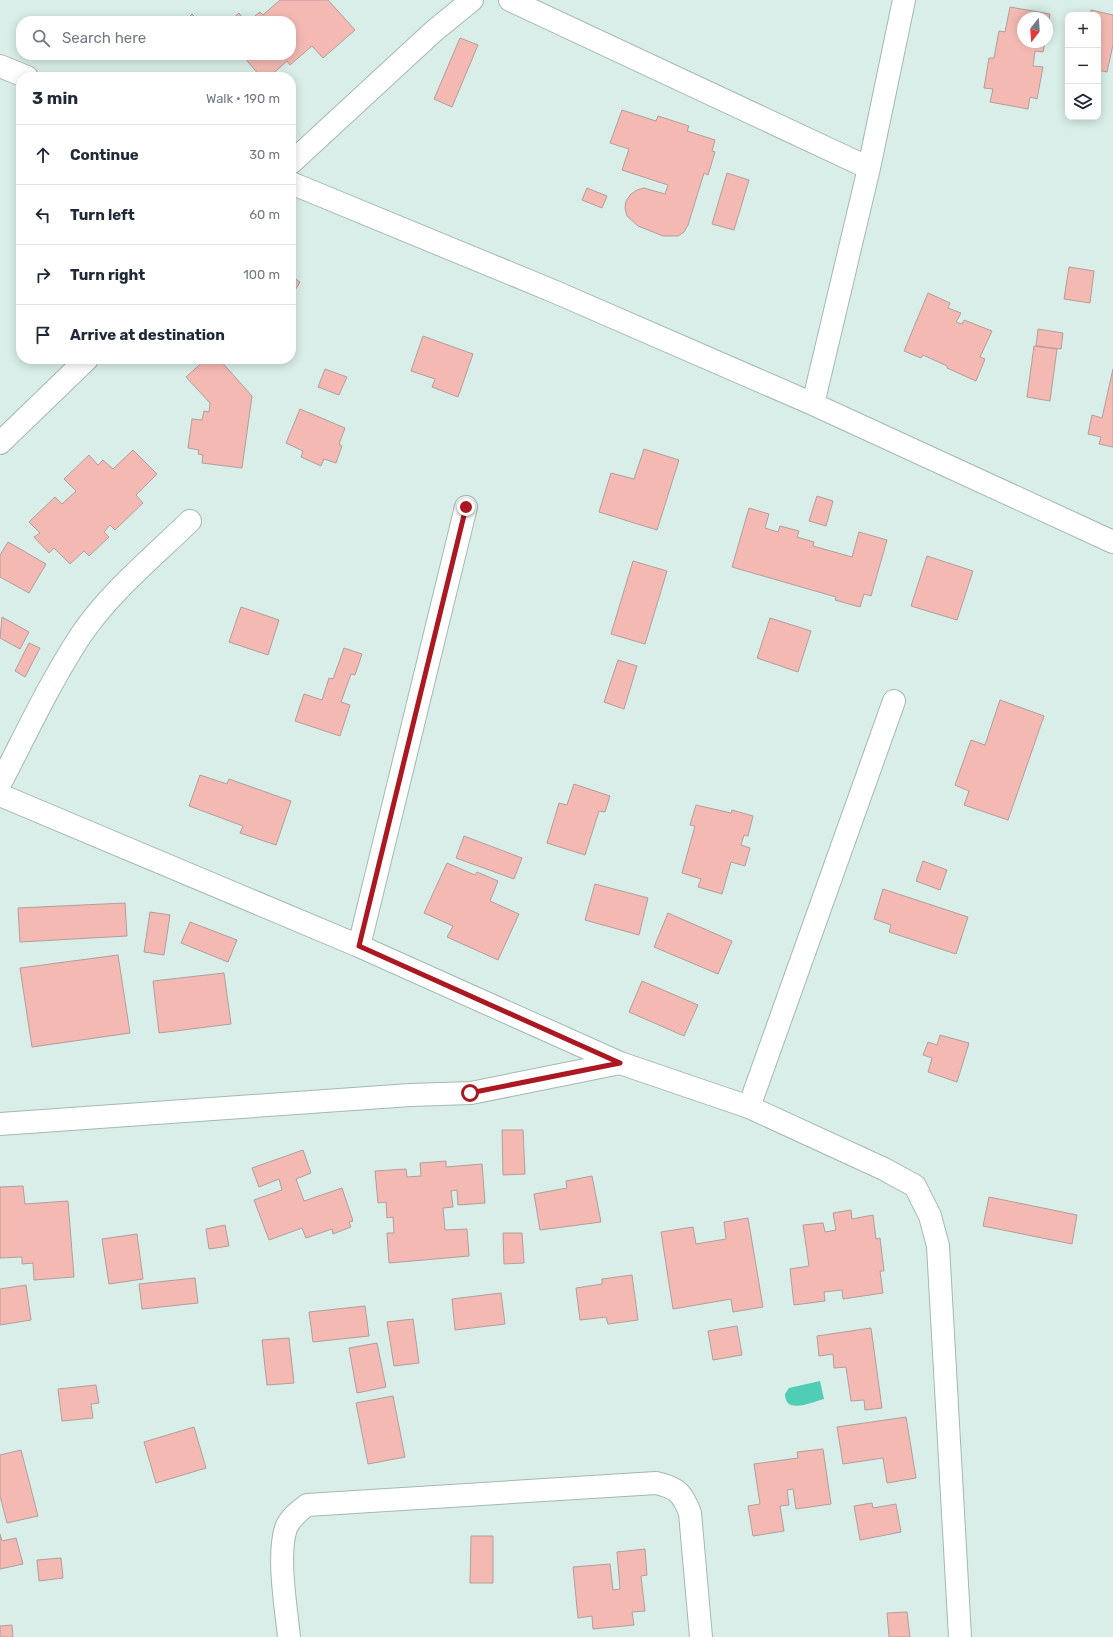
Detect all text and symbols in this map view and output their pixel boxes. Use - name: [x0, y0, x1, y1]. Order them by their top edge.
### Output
- north arrow: [1017, 12, 1053, 48]
- map controls: [1065, 12, 1101, 120]
- button: +: [1065, 12, 1101, 48]
- search box: [16, 16, 296, 60]
- icon: search: [30, 27, 52, 49]
- text: Search here: [62, 29, 146, 47]
- button: −: [1065, 48, 1101, 84]
- button: layers: [1065, 84, 1101, 120]
- text: 3 min: [32, 88, 78, 108]
- text: Walk · 190 m: [206, 91, 280, 106]
- icon: ahead: [32, 144, 54, 166]
- text: Continue: [70, 146, 139, 164]
- text: 30 m: [249, 147, 280, 162]
- icon: left: [32, 204, 54, 226]
- text: Turn left: [70, 206, 135, 224]
- text: 60 m: [249, 207, 280, 222]
- icon: right: [32, 264, 54, 286]
- text: Turn right: [70, 266, 145, 284]
- text: 100 m: [243, 267, 280, 282]
- icon: arrive: [32, 324, 54, 346]
- text: Arrive at destination: [70, 326, 225, 344]
- route end: [457, 498, 475, 516]
- route start: [461, 1084, 479, 1102]

